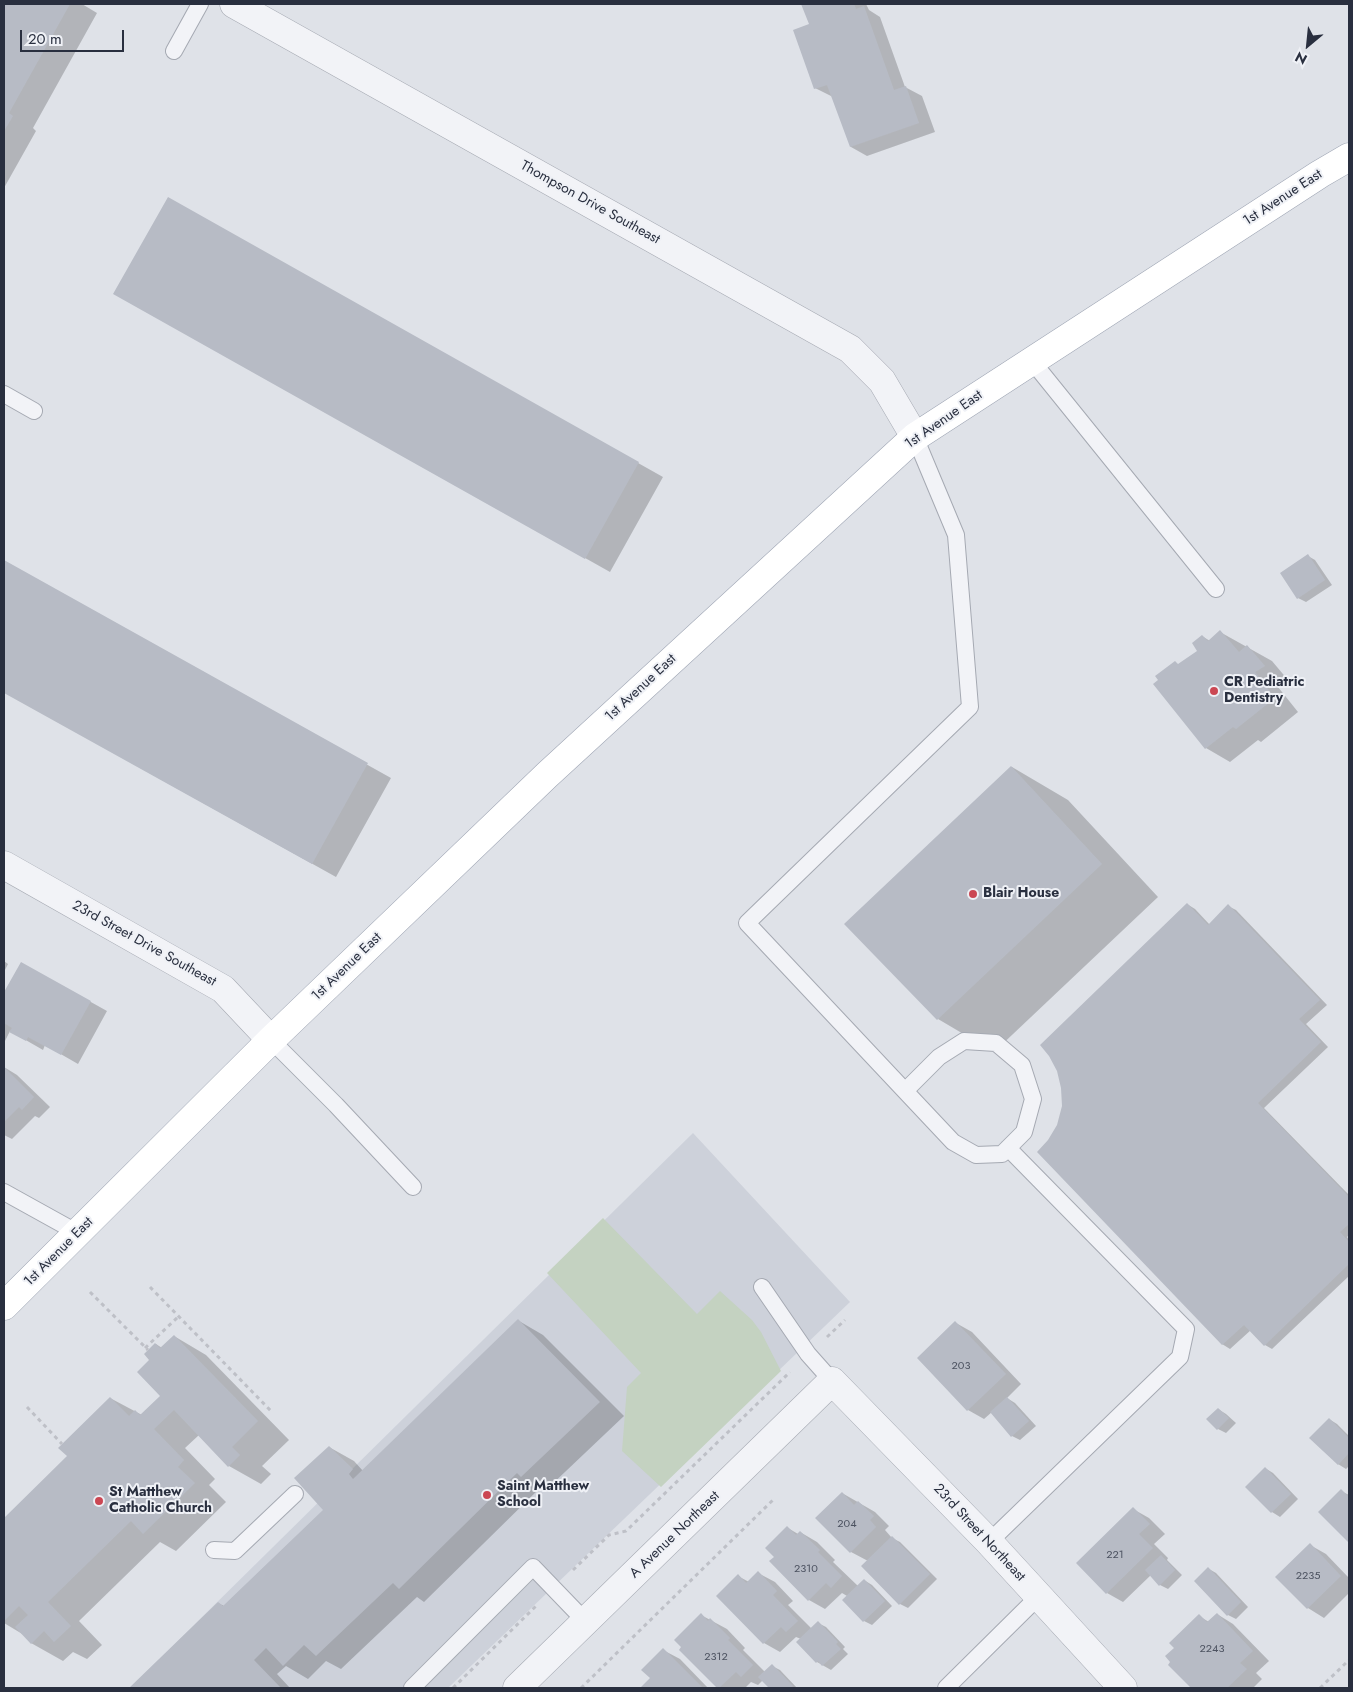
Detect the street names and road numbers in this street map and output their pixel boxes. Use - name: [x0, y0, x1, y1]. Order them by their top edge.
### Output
- street label: Thompson Drive Southeast: [517, 158, 663, 248]
- street label: 1st Avenue East: [1240, 166, 1326, 230]
- street label: 1st Avenue East: [902, 387, 986, 453]
- street label: 1st Avenue East: [602, 651, 680, 725]
- street label: 23rd Street Drive Southeast: [69, 897, 219, 991]
- street label: 1st Avenue East: [309, 929, 385, 1005]
- street label: 1st Avenue East: [21, 1214, 97, 1290]
- street label: 23rd Street Northeast: [929, 1481, 1029, 1585]
- street label: A Avenue Northeast: [627, 1488, 723, 1582]

